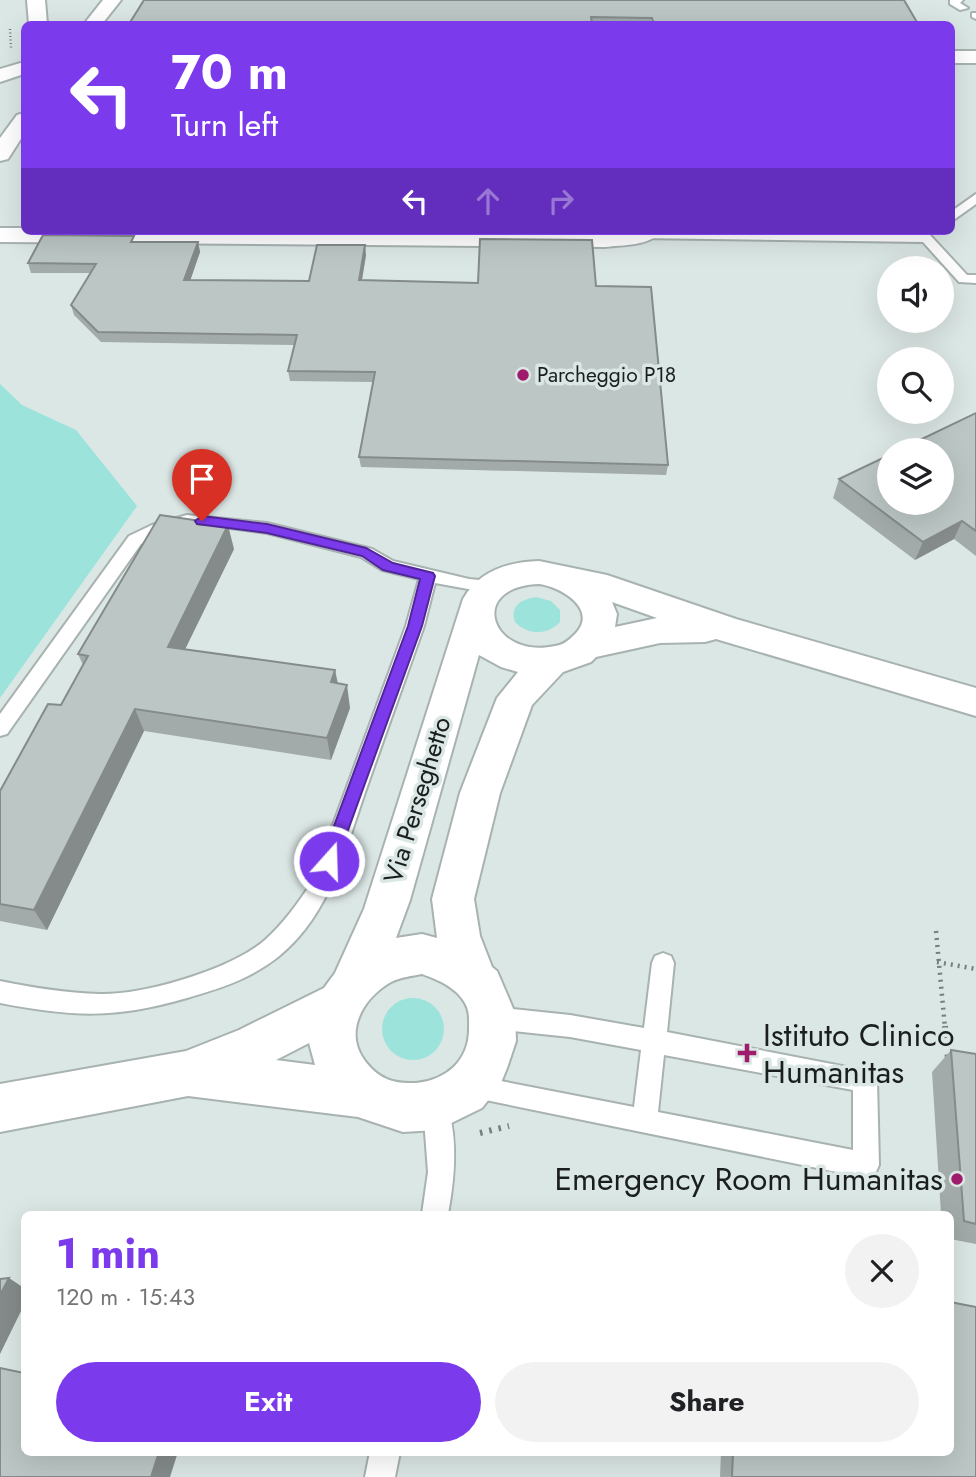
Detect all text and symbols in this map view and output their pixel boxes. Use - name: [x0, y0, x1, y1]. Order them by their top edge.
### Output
- text: 70 m: [171, 37, 288, 107]
- icon: left: [56, 49, 147, 140]
- text: Turn left: [171, 102, 278, 148]
- icon: left: [396, 182, 434, 220]
- icon: ahead: [469, 182, 507, 220]
- icon: right: [542, 182, 580, 220]
- map controls: [877, 256, 954, 515]
- button: sound: [877, 256, 954, 333]
- button: search: [877, 347, 954, 424]
- place label: Parcheggio P18: [537, 360, 676, 390]
- marker: Parcheggio P18: [515, 367, 531, 383]
- button: layers: [877, 438, 954, 515]
- pin: [172, 449, 232, 521]
- icon: arrive: [183, 460, 221, 498]
- street label: Via Perseghetto: [374, 712, 460, 888]
- position arrow: [292, 824, 366, 898]
- place label: Istituto Clinico Humanitas: [763, 1012, 954, 1095]
- marker: Istituto Clinico Humanitas: [737, 1043, 757, 1063]
- place label: Emergency Room Humanitas: [554, 1156, 943, 1202]
- marker: Emergency Room Humanitas: [949, 1171, 965, 1187]
- text: 1 min: [56, 1223, 160, 1284]
- button: close: [845, 1234, 919, 1308]
- text: 120 m · 15:43: [56, 1280, 195, 1314]
- button: Exit: [56, 1362, 481, 1442]
- button: Share: [495, 1362, 919, 1442]

